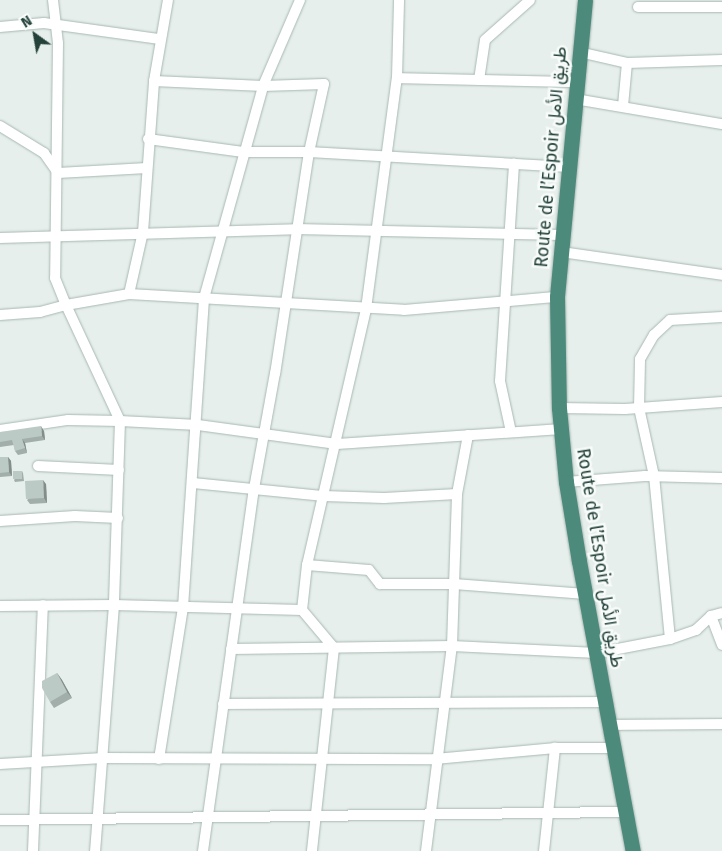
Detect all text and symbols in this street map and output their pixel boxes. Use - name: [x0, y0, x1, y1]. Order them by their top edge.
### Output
- north arrow: [10, 10, 60, 60]
- text: N: [18, 12, 35, 32]
- street label: Route de l’Espoir طريق الأمل: [531, 46, 571, 268]
- street label: Route de l’Espoir طريق الأمل: [572, 447, 628, 669]

